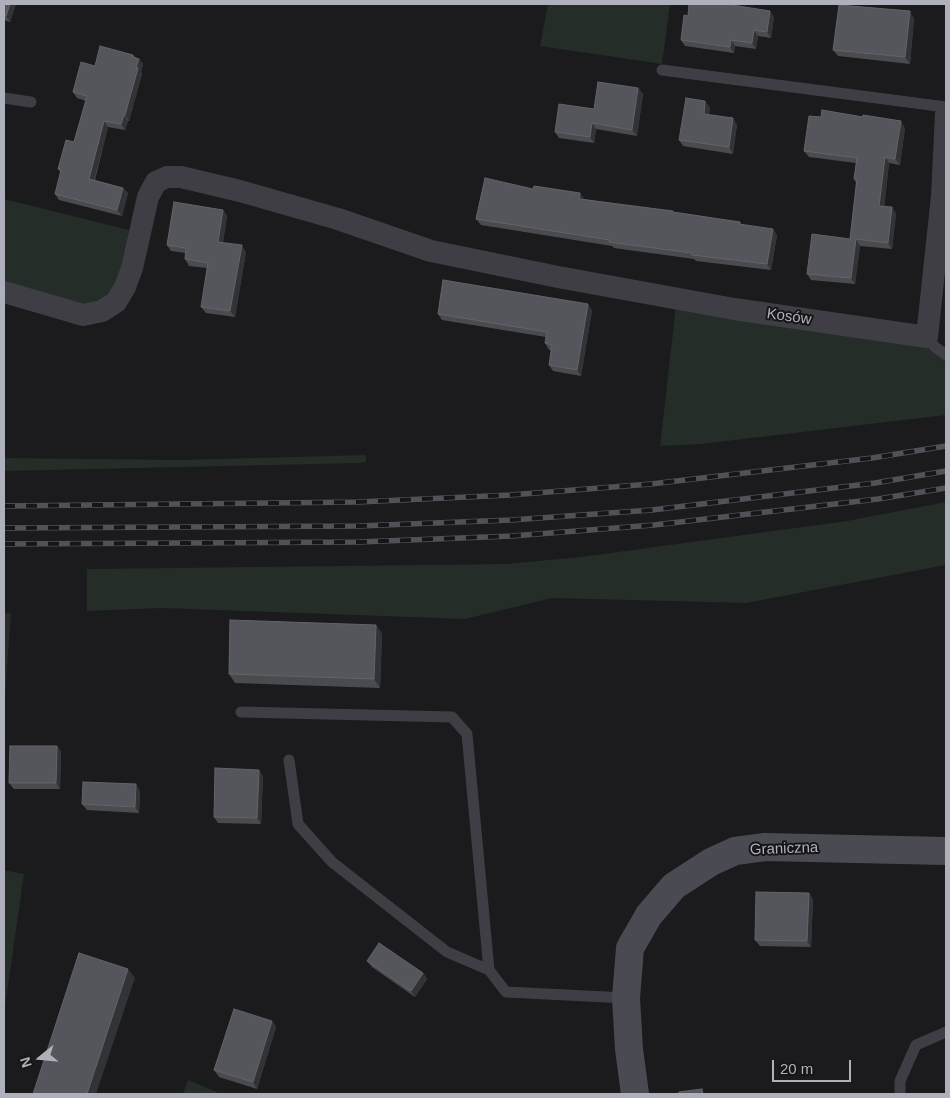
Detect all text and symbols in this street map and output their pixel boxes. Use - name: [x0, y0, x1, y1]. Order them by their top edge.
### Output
- street label: Kosów: [765, 305, 813, 329]
- street label: Graniczna: [750, 839, 818, 859]
- north arrow: [15, 1033, 65, 1083]
- scale bar: [775, 1050, 854, 1082]
- text: N: [17, 1055, 35, 1070]
- text: 20 m: [780, 1060, 813, 1077]

